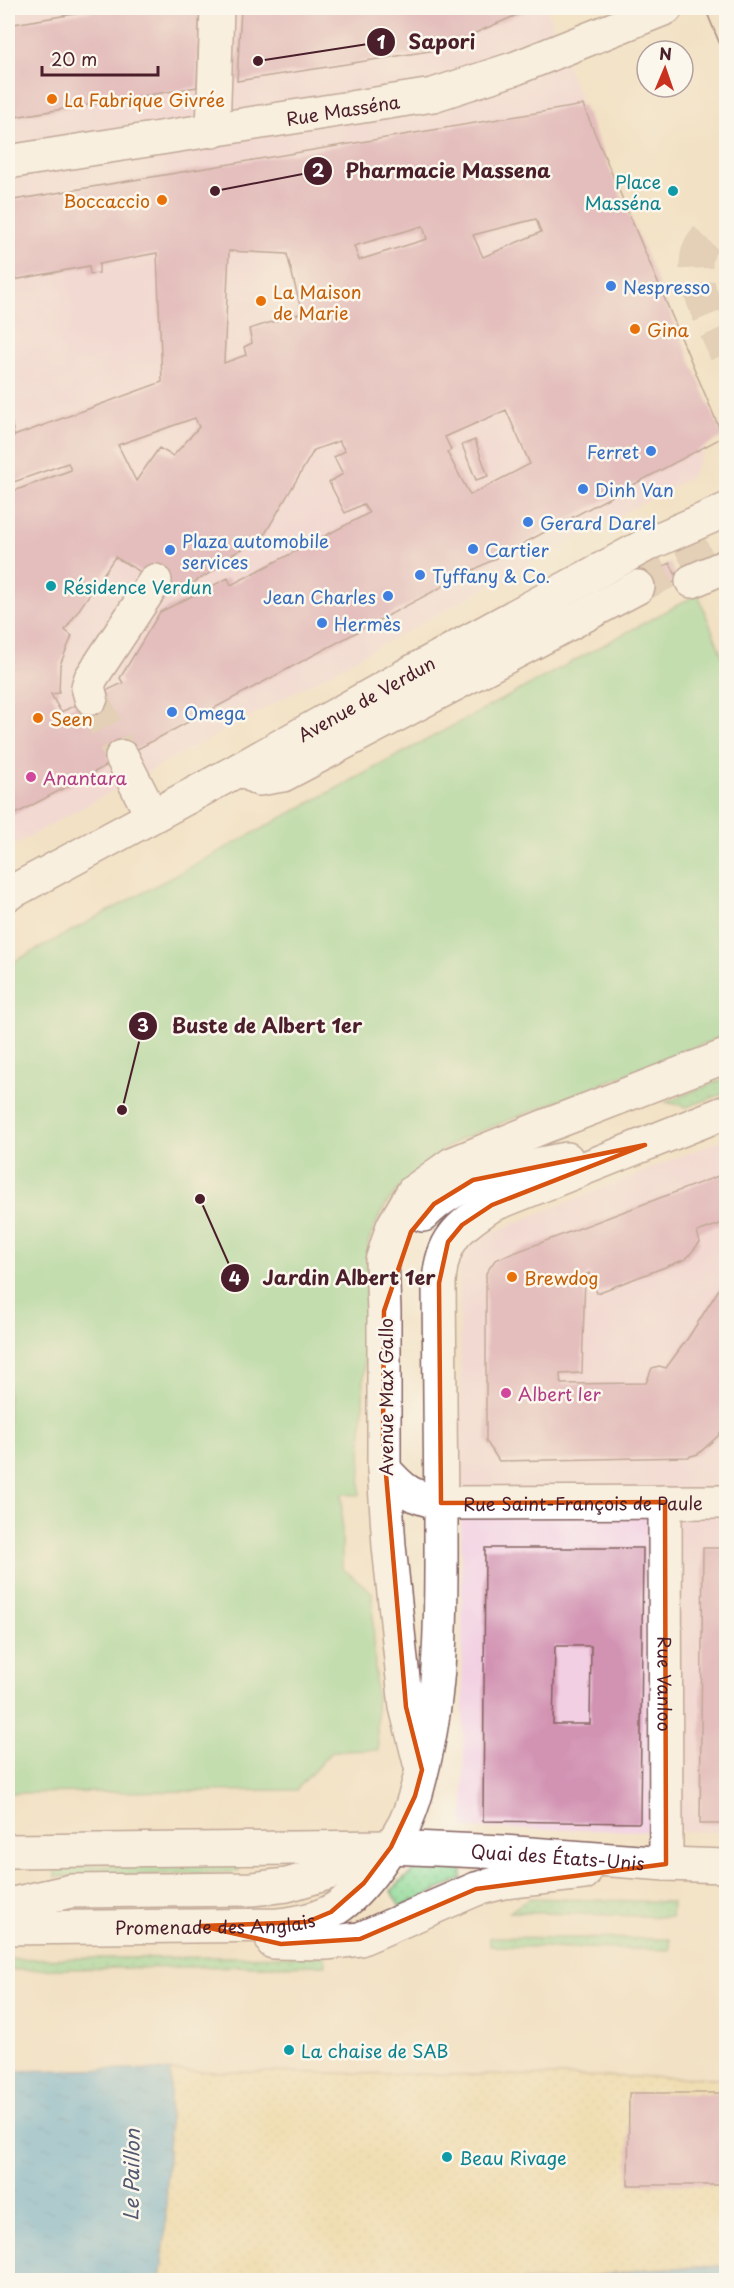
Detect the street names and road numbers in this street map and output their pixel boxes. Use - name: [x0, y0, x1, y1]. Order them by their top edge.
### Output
- street label: Rue Masséna: [284, 87, 402, 131]
- street label: Avenue de Verdun: [292, 649, 439, 748]
- street label: Avenue Max Gallo: [372, 1318, 399, 1476]
- street label: Rue Saint-François de Paule: [463, 1489, 703, 1516]
- street label: Rue Vanloo: [652, 1636, 679, 1732]
- street label: Quai des États-Unis: [470, 1837, 646, 1876]
- street label: Promenade des Anglais: [115, 1905, 318, 1940]

